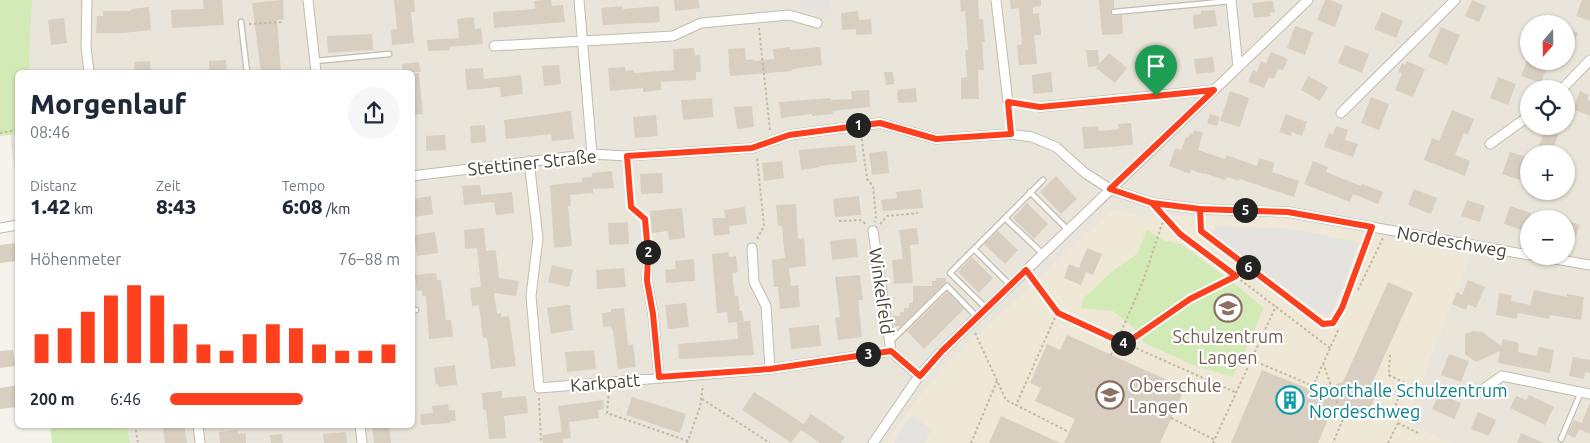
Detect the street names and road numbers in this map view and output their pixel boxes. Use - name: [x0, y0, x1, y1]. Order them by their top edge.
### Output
- street label: Stettiner Straße: [467, 145, 597, 179]
- street label: Nordeschweg: [1395, 221, 1509, 261]
- street label: Winkelfeld: [866, 246, 898, 336]
- street label: Karkpatt: [569, 369, 641, 395]

